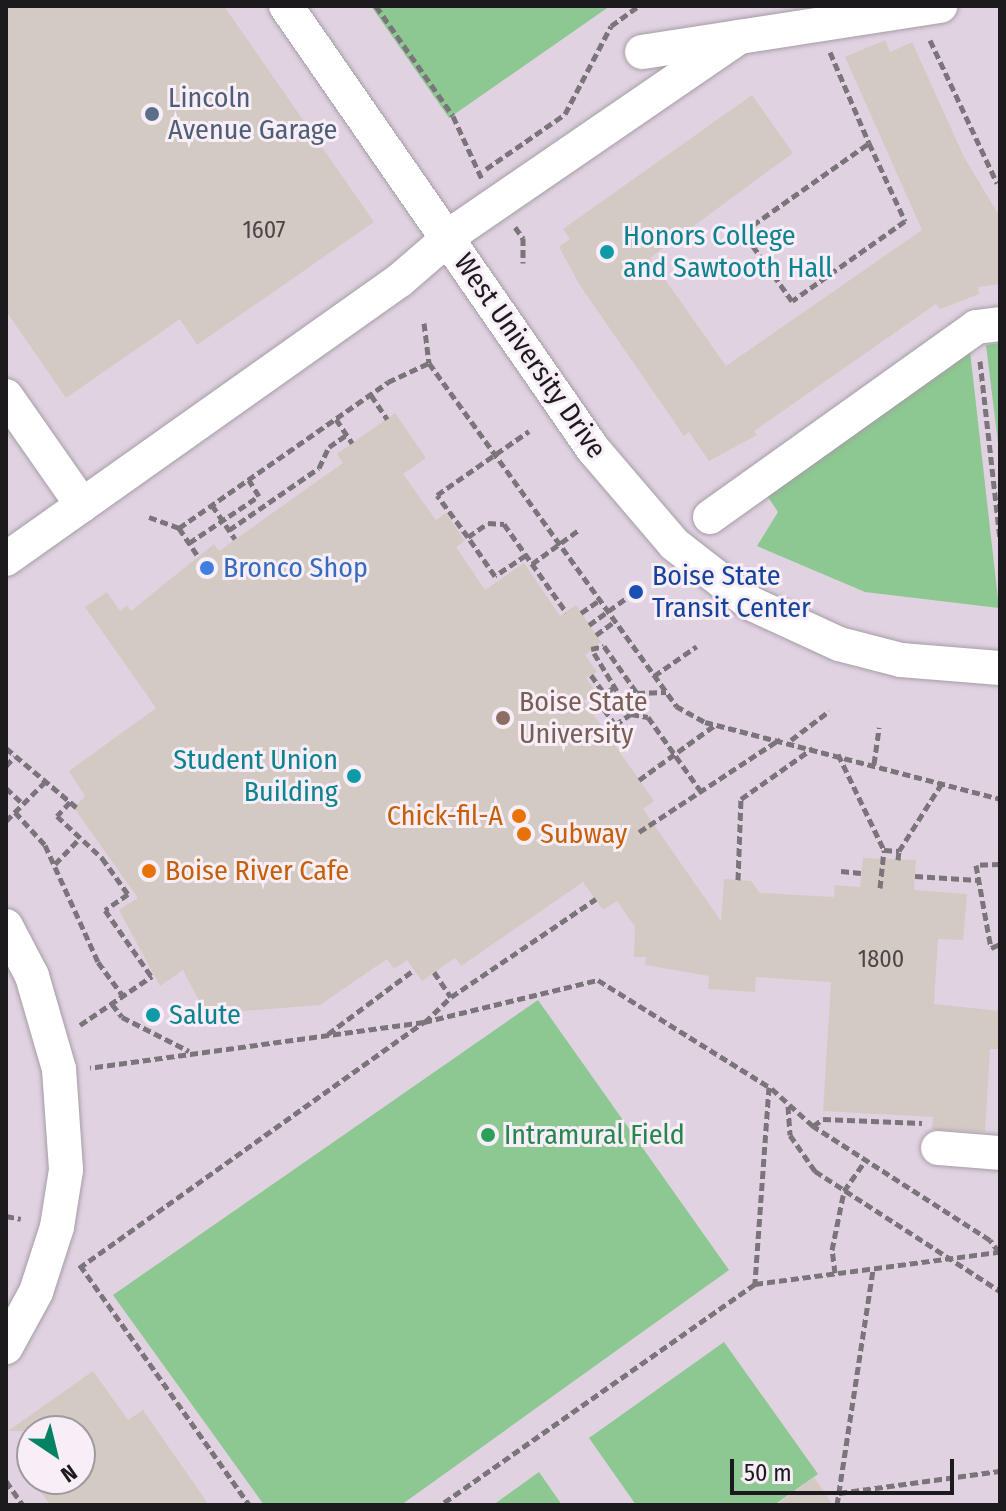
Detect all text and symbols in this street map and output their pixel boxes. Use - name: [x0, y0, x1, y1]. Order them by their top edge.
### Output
- place label: Lincoln Avenue Garage: [168, 81, 337, 147]
- marker: Lincoln Avenue Garage: [143, 105, 161, 123]
- house number: 1607: [242, 217, 286, 245]
- place label: Honors College and Sawtooth Hall: [623, 219, 833, 285]
- marker: Honors College and Sawtooth Hall: [598, 243, 616, 261]
- street label: West University Drive: [447, 247, 613, 465]
- place label: Bronco Shop: [223, 551, 368, 585]
- marker: Bronco Shop: [198, 559, 216, 577]
- place label: Boise State Transit Center: [652, 559, 811, 625]
- marker: Boise State Transit Center: [627, 583, 645, 601]
- place label: Boise State University: [519, 685, 648, 751]
- marker: Boise State University: [494, 709, 512, 727]
- place label: Student Union Building: [173, 743, 338, 809]
- marker: Student Union Building: [345, 767, 363, 785]
- place label: Chick-fil-A: [387, 799, 503, 833]
- marker: Chick-fil-A: [510, 807, 528, 825]
- place label: Subway: [540, 817, 627, 851]
- marker: Subway: [515, 825, 533, 843]
- place label: Boise River Cafe: [165, 854, 349, 888]
- marker: Boise River Cafe: [140, 862, 158, 880]
- house number: 1800: [858, 946, 904, 974]
- place label: Salute: [169, 998, 241, 1032]
- marker: Salute: [144, 1006, 162, 1024]
- place label: Intramural Field: [504, 1118, 685, 1152]
- marker: Intramural Field: [479, 1126, 497, 1144]
- north arrow: [16, 1415, 96, 1495]
- scale bar: [734, 1443, 958, 1493]
- text: N: [56, 1459, 82, 1488]
- text: 50 m: [744, 1459, 792, 1487]

